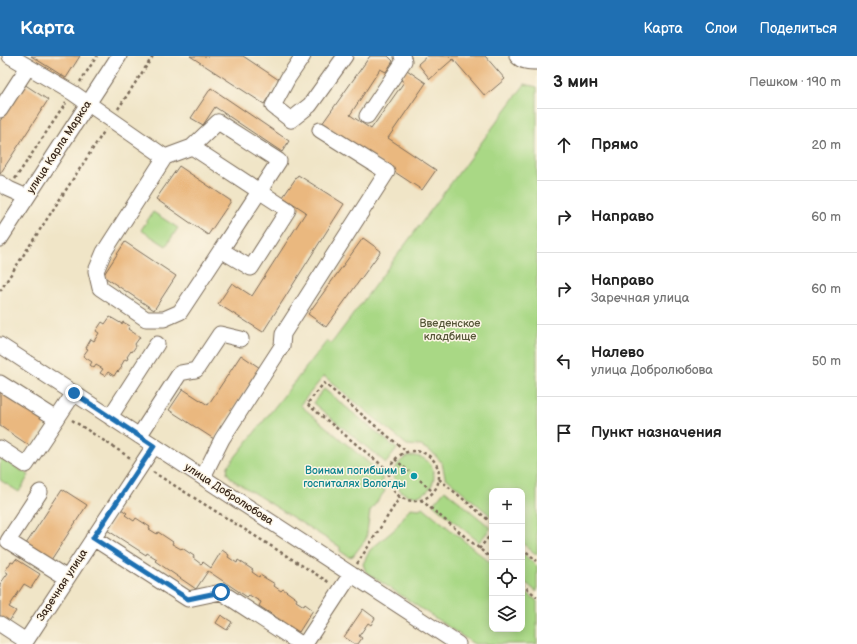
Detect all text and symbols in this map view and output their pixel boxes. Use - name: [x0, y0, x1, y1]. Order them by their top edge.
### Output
- text: Карта: [20, 17, 74, 40]
- text: Карта: [643, 20, 683, 37]
- text: Слои: [705, 20, 737, 37]
- text: Поделиться: [759, 20, 837, 37]
- text: 3 мин: [553, 72, 598, 92]
- text: Пешком · 190 m: [749, 74, 841, 90]
- street label: улица Карла Маркса: [24, 98, 94, 196]
- icon: ahead: [553, 134, 575, 156]
- text: Прямо: [591, 135, 638, 154]
- text: 20 m: [811, 137, 841, 153]
- icon: right: [553, 206, 575, 228]
- text: Направо: [591, 207, 654, 226]
- text: 60 m: [811, 209, 841, 225]
- text: Направо: [591, 271, 654, 290]
- icon: right: [553, 278, 575, 300]
- text: 60 m: [811, 281, 841, 297]
- text: Заречная улица: [591, 290, 689, 306]
- park label: Введенское кладбище: [420, 317, 480, 343]
- text: Налево: [591, 343, 644, 362]
- icon: left: [553, 350, 575, 372]
- text: 50 m: [812, 353, 841, 369]
- text: улица Добролюбова: [591, 362, 713, 378]
- route end: [65, 384, 83, 402]
- icon: arrive: [553, 422, 575, 444]
- text: Пункт назначения: [591, 423, 722, 442]
- street label: улица Добролюбова: [182, 460, 276, 528]
- place label: Воинам погибшим в госпиталях Вологды: [303, 464, 406, 490]
- marker: Воинам погибшим в госпиталях Вологды: [409, 471, 419, 481]
- map controls: [489, 488, 525, 632]
- button: +: [489, 488, 525, 524]
- button: −: [489, 524, 525, 560]
- street label: Заречная улица: [34, 546, 90, 623]
- button: locate: [489, 560, 525, 596]
- route start: [212, 583, 230, 601]
- button: layers: [489, 596, 525, 632]

